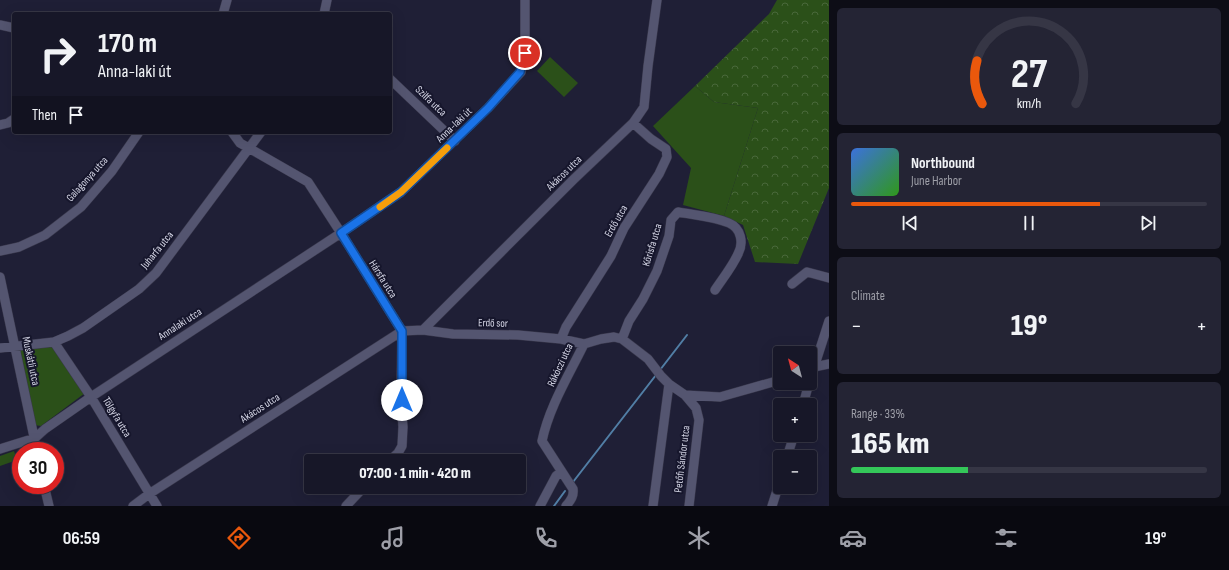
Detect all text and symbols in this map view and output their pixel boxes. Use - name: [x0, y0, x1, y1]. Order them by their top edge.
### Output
- text: 170 m: [98, 27, 157, 60]
- icon: right: [32, 28, 84, 80]
- pin: [508, 36, 542, 70]
- icon: arrive: [514, 42, 536, 64]
- text: 27: [1011, 50, 1048, 99]
- text: Anna-laki út: [98, 61, 171, 82]
- street label: Szilfa utca: [413, 83, 449, 119]
- text: km/h: [1017, 95, 1041, 112]
- icon: arrive: [65, 104, 87, 126]
- street label: Anna-laki út: [433, 104, 475, 146]
- text: Then: [32, 106, 57, 125]
- street label: Akácos utca: [543, 153, 584, 194]
- street label: Galagonya utca: [63, 154, 111, 204]
- text: Northbound: [911, 154, 975, 173]
- text: June Harbor: [911, 173, 962, 189]
- street label: Erdő utca: [602, 203, 630, 239]
- icon: previous: [899, 212, 921, 234]
- icon: pause: [1018, 212, 1040, 234]
- icon: next: [1137, 212, 1159, 234]
- street label: Kőrisfa utca: [639, 222, 665, 268]
- street label: Juharfa utca: [137, 229, 176, 272]
- street label: Hársfa utca: [366, 258, 400, 300]
- text: Climate: [851, 288, 885, 304]
- street label: Annalaki utca: [155, 305, 204, 343]
- text: 19°: [1011, 308, 1047, 344]
- text: −: [851, 313, 862, 340]
- text: +: [1196, 313, 1207, 340]
- street label: Erdő sor: [478, 316, 508, 330]
- street label: Muskátli utca: [20, 336, 42, 386]
- street label: Rákóczi utca: [544, 341, 576, 389]
- north arrow: [773, 346, 817, 390]
- map controls: [773, 346, 817, 494]
- position arrow: [381, 379, 423, 421]
- street label: Akácos utca: [237, 390, 282, 426]
- street label: Tölgyfa utca: [100, 395, 134, 439]
- button: +: [773, 398, 817, 442]
- text: Range · 33%: [851, 406, 905, 422]
- street label: Petőfi Sándor utca: [671, 425, 693, 493]
- text: 165 km: [851, 426, 930, 462]
- speed limit sign: 30: [12, 442, 64, 494]
- button: −: [773, 450, 817, 494]
- text: 07:00 · 1 min · 420 m: [359, 464, 471, 483]
- icon: directions: [225, 524, 253, 552]
- icon: music: [379, 524, 407, 552]
- icon: phone: [532, 524, 560, 552]
- icon: climate: [685, 524, 713, 552]
- icon: car: [839, 524, 867, 552]
- icon: filters: [992, 524, 1020, 552]
- text: 06:59: [63, 528, 100, 549]
- text: 19°: [1145, 528, 1166, 549]

